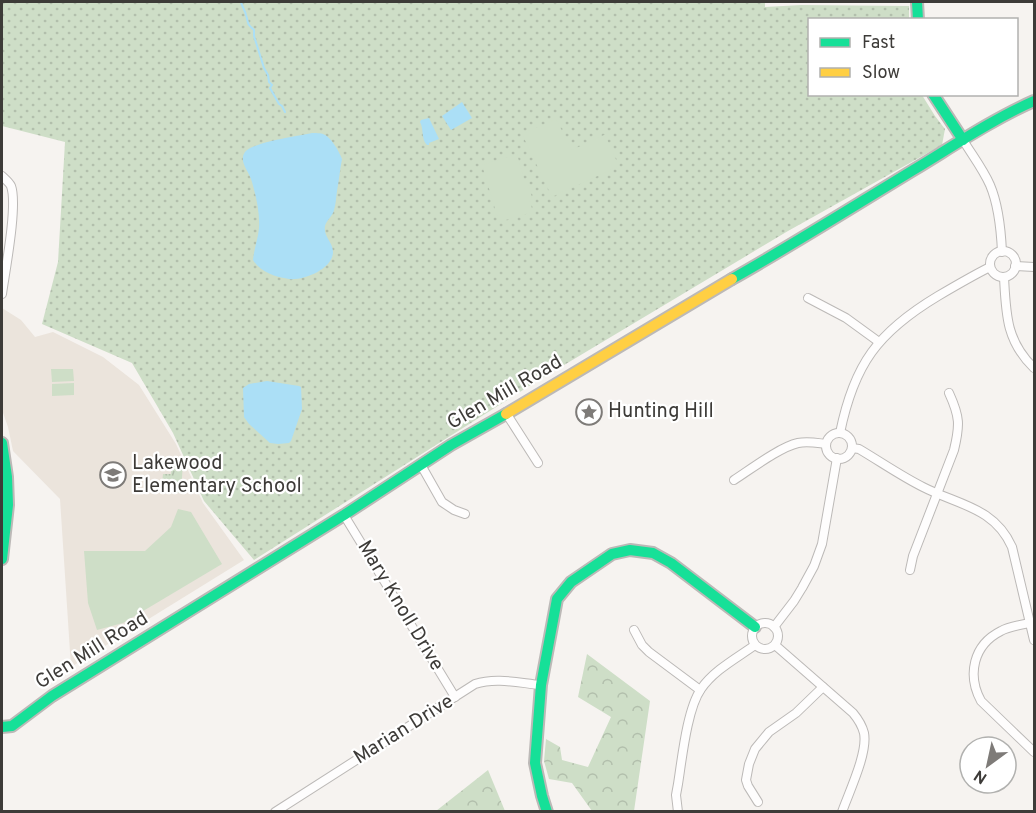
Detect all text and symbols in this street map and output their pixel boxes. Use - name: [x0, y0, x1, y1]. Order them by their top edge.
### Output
- legend: [808, 18, 1018, 96]
- text: Fast: [862, 32, 895, 55]
- text: Slow: [862, 62, 900, 85]
- street label: Glen Mill Road: [443, 350, 567, 436]
- place icon: Hunting Hill: [574, 397, 604, 427]
- place label: Hunting Hill: [608, 399, 714, 425]
- place label: Lakewood Elementary School: [132, 451, 302, 500]
- school or university icon: Lakewood Elementary School: [98, 460, 128, 490]
- street label: Mary Knoll Drive: [351, 536, 449, 676]
- street label: Glen Mill Road: [31, 606, 153, 696]
- street label: Marian Drive: [349, 689, 459, 771]
- north arrow: [958, 735, 1018, 795]
- text: N: [971, 764, 991, 787]

